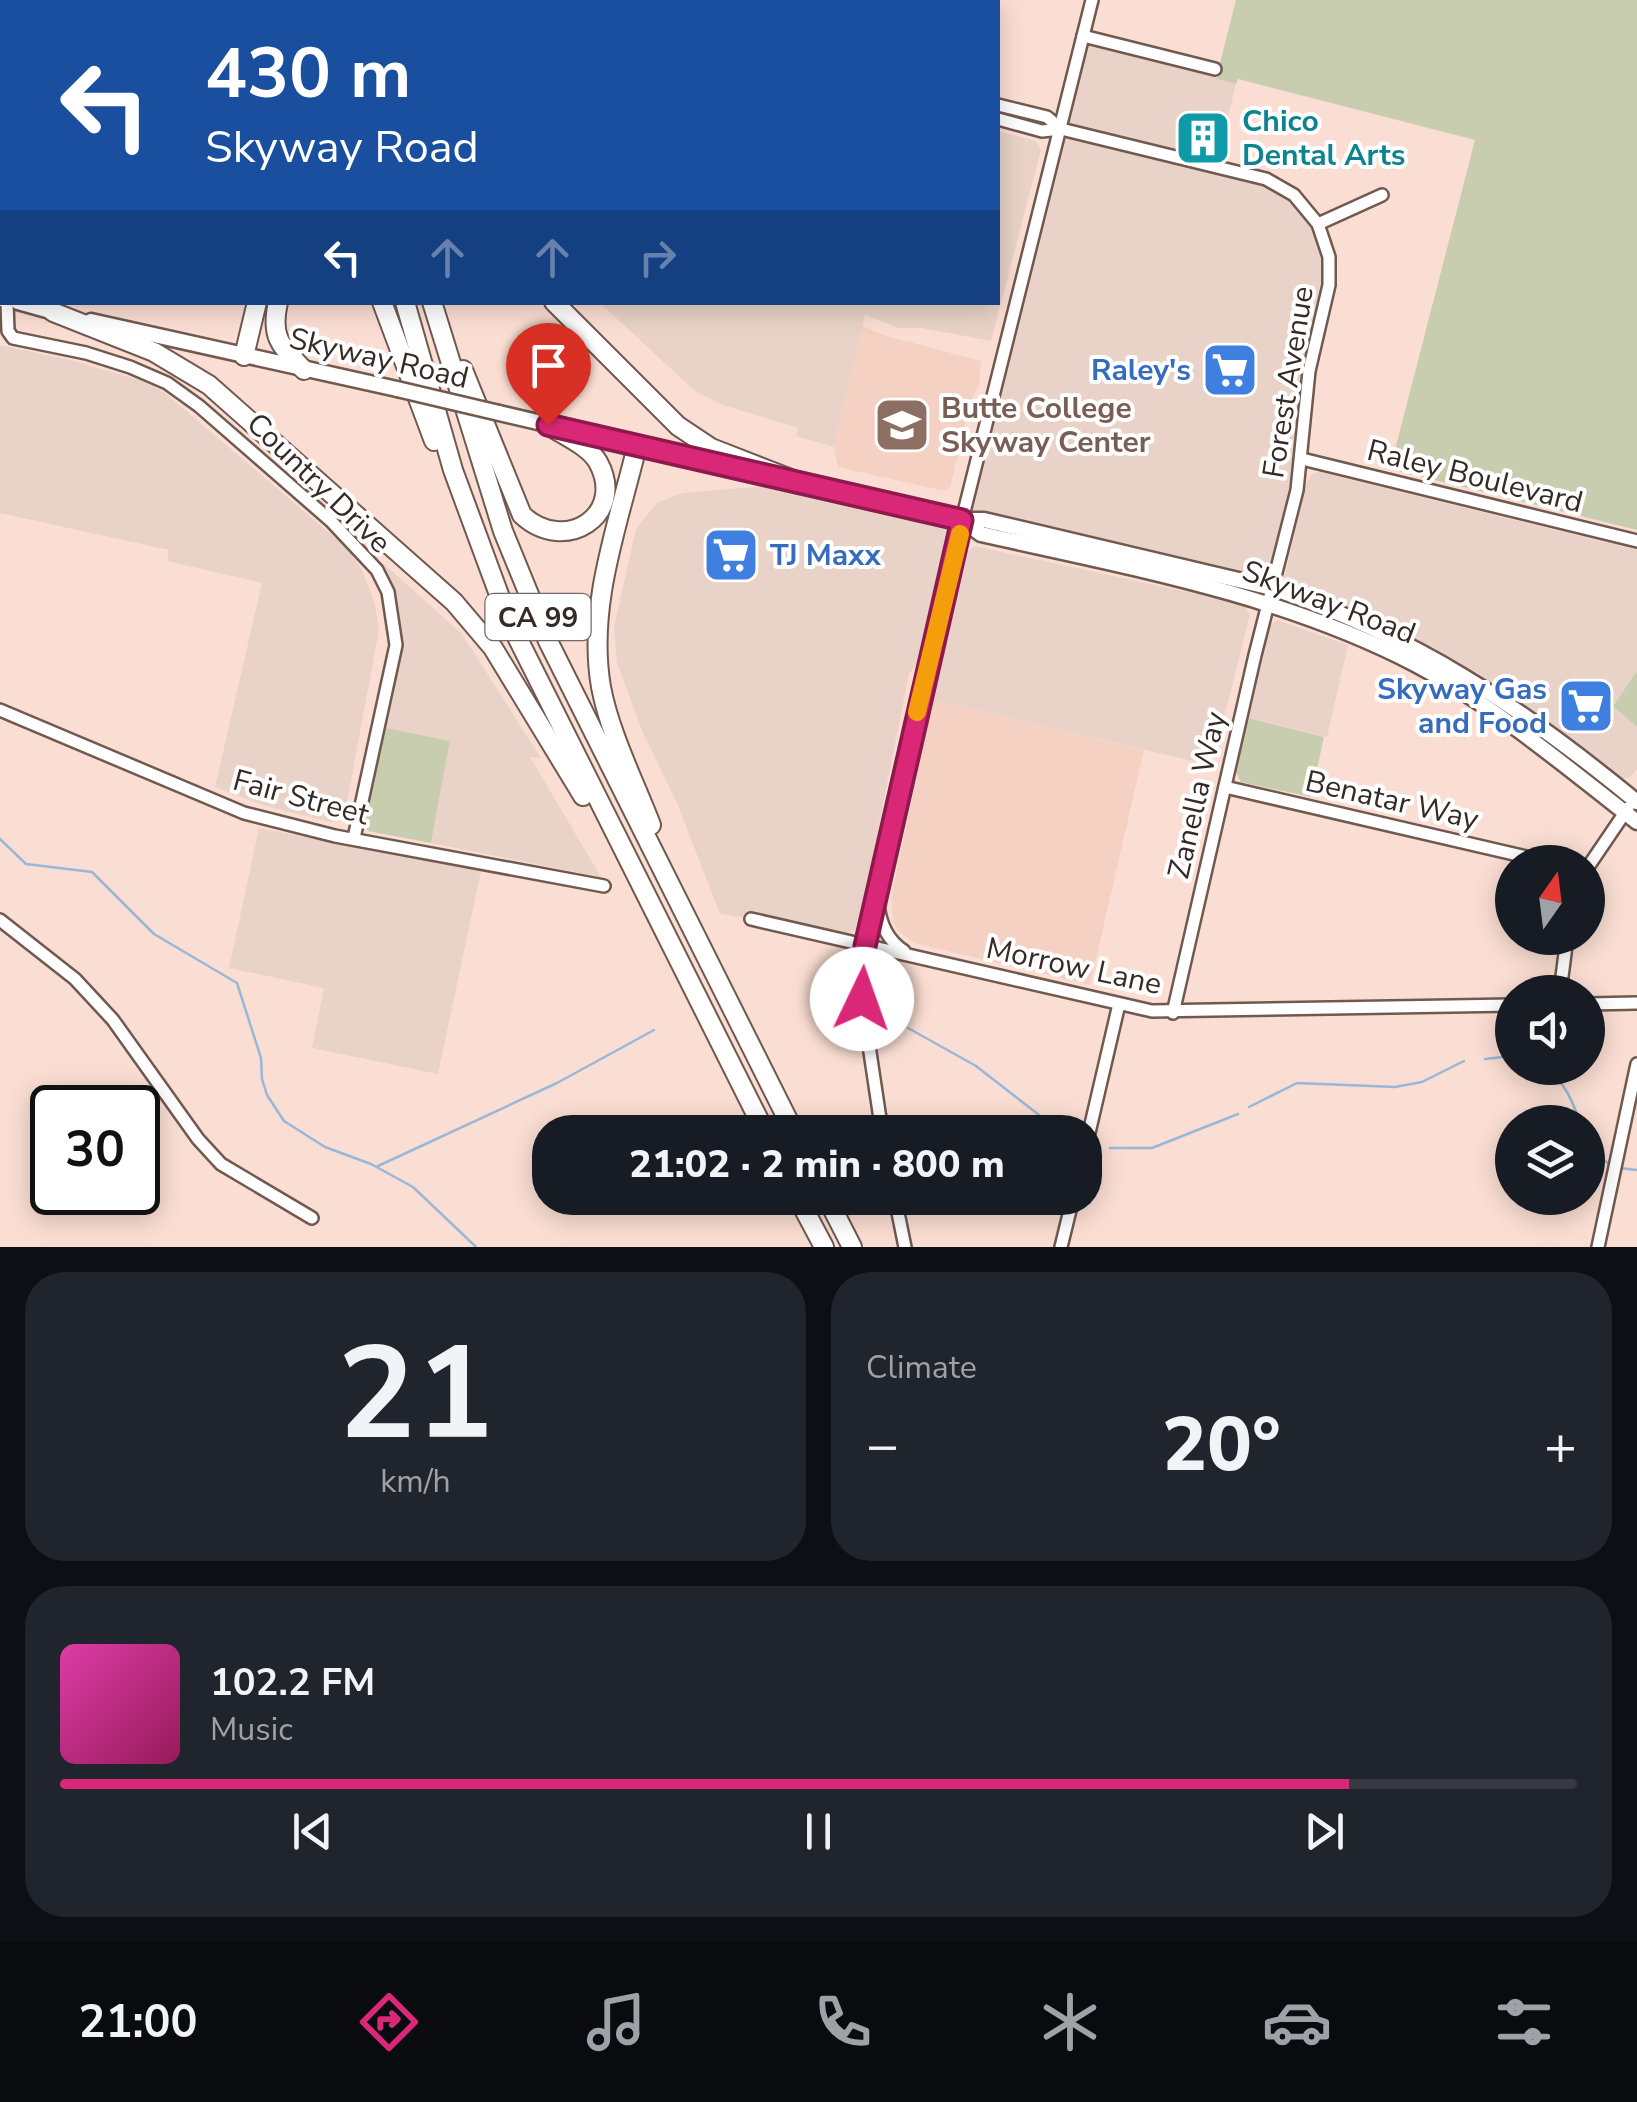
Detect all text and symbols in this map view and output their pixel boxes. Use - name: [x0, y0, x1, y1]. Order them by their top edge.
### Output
- text: 430 m: [205, 26, 411, 122]
- icon: left: [40, 40, 170, 170]
- place label: Chico Dental Arts: [1242, 101, 1405, 176]
- building icon: Chico Dental Arts: [1173, 108, 1233, 168]
- text: Skyway Road: [205, 117, 479, 178]
- icon: left: [315, 230, 370, 285]
- icon: ahead: [420, 230, 475, 285]
- icon: ahead: [525, 230, 580, 285]
- icon: right: [630, 230, 685, 285]
- street label: Forest Avenue: [1253, 283, 1324, 481]
- street label: Skyway Road: [285, 318, 472, 399]
- pin: [506, 323, 591, 426]
- icon: arrive: [521, 338, 576, 393]
- supermarket icon: Raley's: [1200, 340, 1260, 400]
- place label: Raley's: [1091, 350, 1191, 391]
- place label: Butte College Skyway Center: [941, 388, 1151, 463]
- school or university icon: Butte College Skyway Center: [872, 395, 932, 455]
- street label: Country Drive: [237, 404, 400, 563]
- street label: Raley Boulevard: [1363, 430, 1587, 523]
- supermarket icon: TJ Maxx: [701, 525, 761, 585]
- place label: TJ Maxx: [770, 535, 881, 576]
- street label: Skyway Road: [1236, 551, 1421, 654]
- road number: CA 99: [486, 594, 590, 640]
- place label: Skyway Gas and Food: [1377, 669, 1547, 744]
- supermarket icon: Skyway Gas and Food: [1556, 676, 1616, 736]
- street label: Zanella Way: [1158, 707, 1237, 883]
- street label: Fair Street: [228, 760, 374, 835]
- street label: Benatar Way: [1301, 761, 1483, 840]
- north arrow: [1495, 845, 1605, 955]
- map controls: [1495, 845, 1605, 1215]
- street label: Morrow Lane: [982, 928, 1165, 1005]
- position arrow: [810, 947, 914, 1051]
- button: sound: [1495, 975, 1605, 1085]
- speed limit sign: 30: [30, 1085, 160, 1215]
- button: layers: [1495, 1105, 1605, 1215]
- text: 21:02 · 2 min · 800 m: [629, 1139, 1005, 1190]
- text: 21: [337, 1306, 494, 1483]
- text: Climate: [866, 1346, 977, 1389]
- text: 20°: [1162, 1394, 1281, 1496]
- text: −: [866, 1408, 899, 1483]
- text: +: [1544, 1408, 1577, 1483]
- text: km/h: [380, 1460, 451, 1503]
- text: 102.2 FM: [210, 1657, 375, 1708]
- text: Music: [210, 1708, 293, 1751]
- icon: previous: [285, 1804, 340, 1859]
- icon: pause: [791, 1804, 846, 1859]
- icon: next: [1297, 1804, 1352, 1859]
- icon: directions: [354, 1987, 424, 2057]
- icon: music: [581, 1987, 651, 2057]
- icon: phone: [808, 1987, 878, 2057]
- icon: climate: [1035, 1987, 1105, 2057]
- icon: car: [1262, 1987, 1332, 2057]
- icon: filters: [1489, 1987, 1559, 2057]
- text: 21:00: [78, 1992, 198, 2053]

